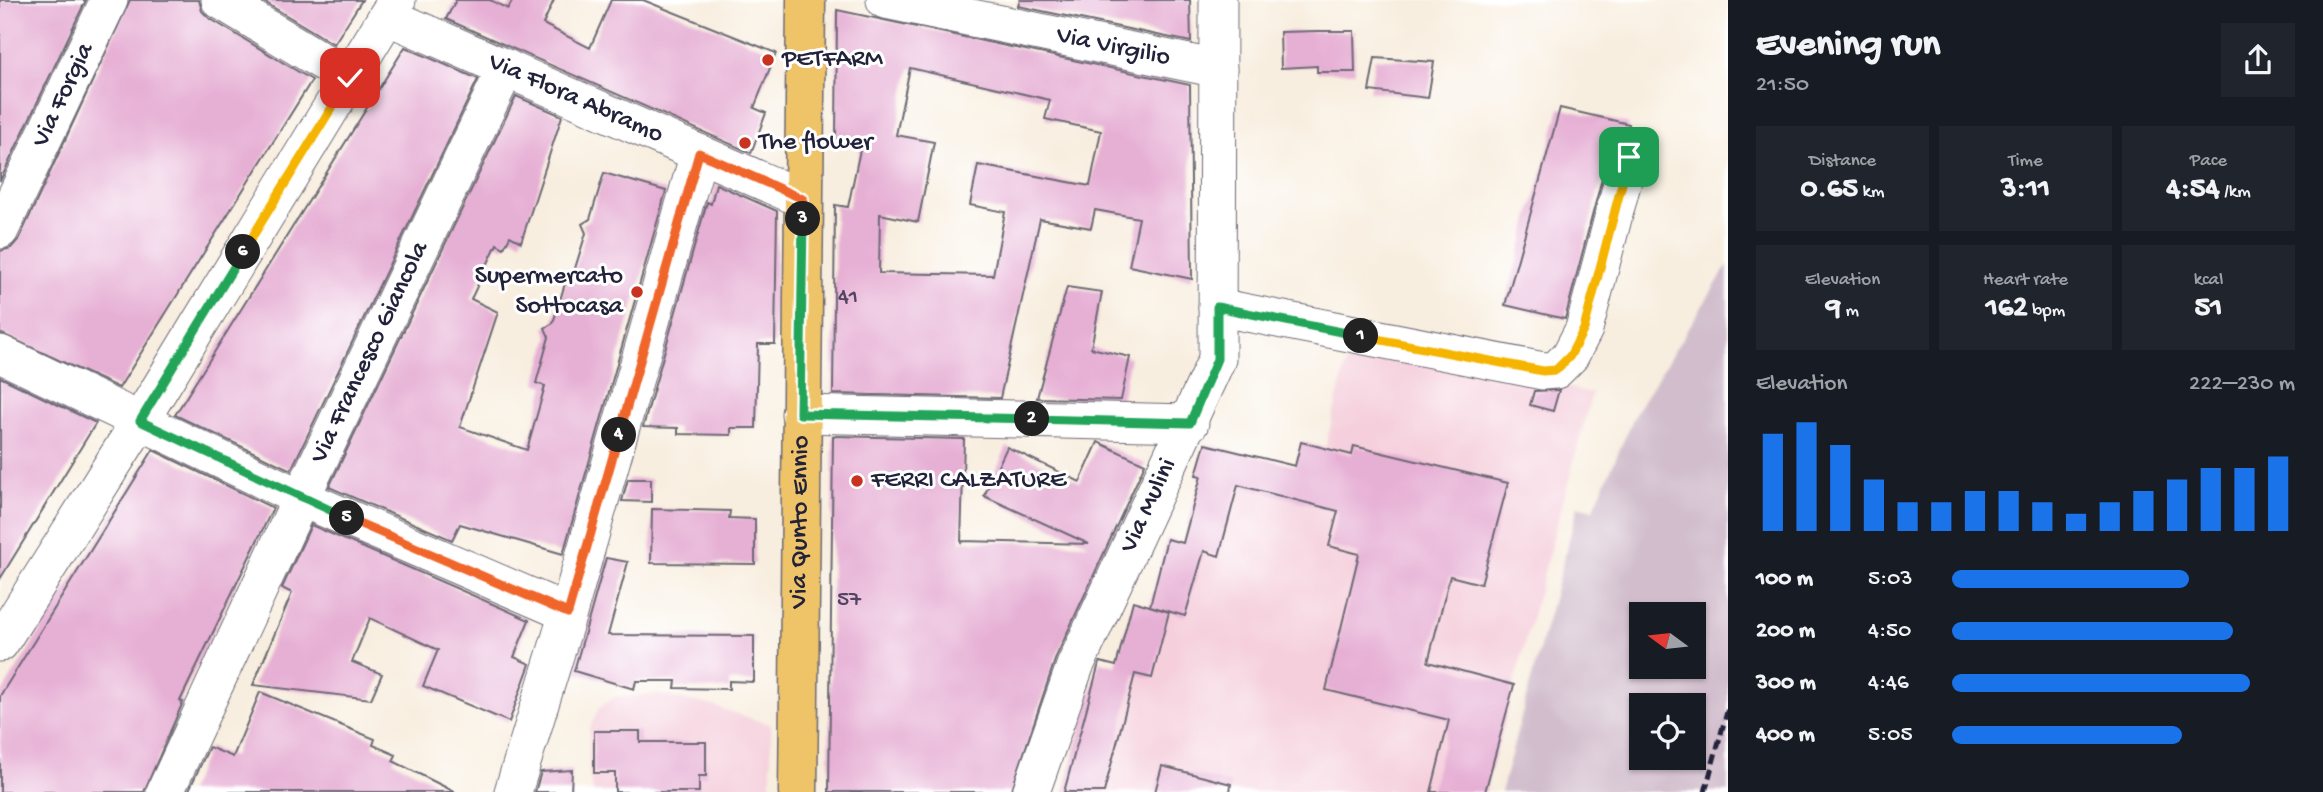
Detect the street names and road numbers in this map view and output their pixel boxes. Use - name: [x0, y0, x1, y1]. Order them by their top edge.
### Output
- street label: Via Virgilio: [1053, 20, 1173, 74]
- street label: Via Forgia: [25, 37, 102, 153]
- street label: Via Flora Abramo: [482, 47, 668, 151]
- street label: Via Francesco Giancola: [304, 235, 437, 469]
- street label: Via Qunto Ennio: [784, 435, 817, 610]
- street label: Via Mulini: [1114, 454, 1184, 559]

